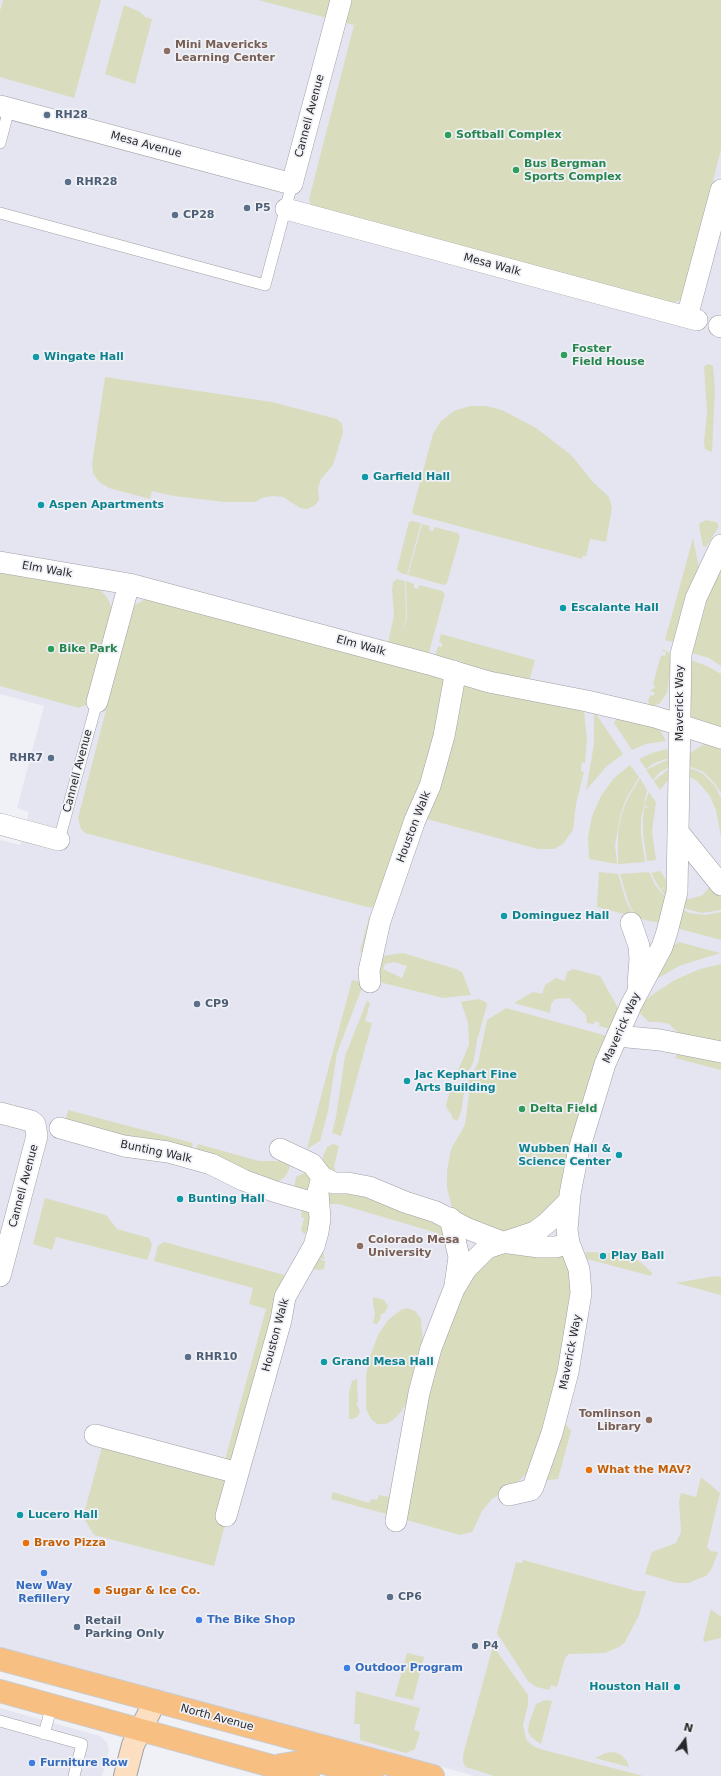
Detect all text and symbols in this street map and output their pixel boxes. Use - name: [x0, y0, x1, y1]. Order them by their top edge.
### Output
- place label: Mini Mavericks Learning Center: [175, 38, 275, 64]
- marker: Mini Mavericks Learning Center: [162, 46, 172, 56]
- street label: Cannell Avenue: [293, 73, 327, 159]
- place label: RH28: [55, 108, 88, 122]
- marker: RH28: [42, 110, 52, 120]
- place label: Softball Complex: [456, 128, 561, 142]
- street label: Mesa Avenue: [109, 129, 183, 161]
- marker: Softball Complex: [443, 130, 453, 140]
- place label: Bus Bergman Sports Complex: [524, 157, 622, 183]
- marker: Bus Bergman Sports Complex: [511, 165, 521, 175]
- place label: RHR28: [76, 175, 117, 189]
- marker: RHR28: [63, 177, 73, 187]
- place label: P5: [255, 201, 271, 215]
- marker: P5: [242, 203, 252, 213]
- place label: CP28: [183, 208, 214, 222]
- marker: CP28: [170, 210, 180, 220]
- street label: Mesa Walk: [462, 251, 522, 279]
- place label: Foster Field House: [572, 342, 645, 368]
- place label: Wingate Hall: [44, 350, 124, 364]
- marker: Foster Field House: [559, 350, 569, 360]
- marker: Wingate Hall: [31, 352, 41, 362]
- place label: Garfield Hall: [373, 470, 450, 484]
- marker: Garfield Hall: [360, 472, 370, 482]
- place label: Aspen Apartments: [49, 498, 164, 512]
- marker: Aspen Apartments: [36, 500, 46, 510]
- street label: Elm Walk: [21, 559, 73, 581]
- place label: Escalante Hall: [571, 601, 659, 615]
- marker: Escalante Hall: [558, 603, 568, 613]
- street label: Elm Walk: [335, 633, 387, 659]
- place label: Bike Park: [59, 642, 117, 656]
- marker: Bike Park: [46, 644, 56, 654]
- street label: Maverick Way: [673, 665, 687, 741]
- street label: Cannell Avenue: [61, 728, 95, 814]
- place label: RHR7: [9, 751, 43, 765]
- marker: RHR7: [46, 753, 56, 763]
- street label: Houston Walk: [394, 789, 434, 865]
- place label: Dominguez Hall: [512, 909, 609, 923]
- marker: Dominguez Hall: [499, 911, 509, 921]
- street label: Maverick Way: [600, 990, 644, 1066]
- place label: CP9: [205, 997, 229, 1011]
- marker: CP9: [192, 999, 202, 1009]
- place label: Jac Kephart Fine Arts Building: [415, 1068, 517, 1094]
- marker: Jac Kephart Fine Arts Building: [402, 1076, 412, 1086]
- place label: Delta Field: [530, 1102, 597, 1116]
- marker: Delta Field: [517, 1104, 527, 1114]
- street label: Bunting Walk: [119, 1138, 193, 1166]
- place label: Wubben Hall & Science Center: [518, 1142, 611, 1168]
- street label: Cannell Avenue: [7, 1143, 41, 1229]
- marker: Wubben Hall & Science Center: [614, 1150, 624, 1160]
- place label: Bunting Hall: [188, 1192, 265, 1206]
- marker: Bunting Hall: [175, 1194, 185, 1204]
- place label: Colorado Mesa University: [368, 1233, 459, 1259]
- marker: Colorado Mesa University: [355, 1241, 365, 1251]
- place label: Play Ball: [611, 1249, 664, 1263]
- marker: Play Ball: [598, 1251, 608, 1261]
- street label: Houston Walk: [260, 1297, 292, 1373]
- street label: Maverick Way: [557, 1313, 585, 1391]
- place label: RHR10: [196, 1350, 237, 1364]
- marker: RHR10: [183, 1352, 193, 1362]
- place label: Grand Mesa Hall: [332, 1355, 434, 1369]
- marker: Grand Mesa Hall: [319, 1357, 329, 1367]
- place label: Tomlinson Library: [579, 1407, 641, 1433]
- marker: Tomlinson Library: [644, 1415, 654, 1425]
- place label: What the MAV?: [597, 1463, 691, 1477]
- marker: What the MAV?: [584, 1465, 594, 1475]
- place label: Lucero Hall: [28, 1508, 98, 1522]
- marker: Lucero Hall: [15, 1510, 25, 1520]
- place label: Bravo Pizza: [34, 1536, 106, 1550]
- marker: Bravo Pizza: [21, 1538, 31, 1548]
- marker: New Way Refillery: [39, 1568, 49, 1578]
- place label: New Way Refillery: [16, 1579, 72, 1605]
- place label: Sugar & Ice Co.: [105, 1584, 200, 1598]
- marker: Sugar & Ice Co.: [92, 1586, 102, 1596]
- place label: CP6: [398, 1590, 422, 1604]
- marker: CP6: [385, 1592, 395, 1602]
- place label: The Bike Shop: [207, 1613, 295, 1627]
- place label: Retail Parking Only: [85, 1614, 164, 1640]
- marker: The Bike Shop: [194, 1615, 204, 1625]
- marker: Retail Parking Only: [72, 1622, 82, 1632]
- place label: P4: [483, 1639, 499, 1653]
- marker: P4: [470, 1641, 480, 1651]
- place label: Outdoor Program: [355, 1661, 463, 1675]
- marker: Outdoor Program: [342, 1663, 352, 1673]
- place label: Houston Hall: [589, 1680, 669, 1694]
- marker: Houston Hall: [672, 1682, 682, 1692]
- street label: North Avenue: [179, 1702, 255, 1734]
- north arrow: [665, 1720, 705, 1760]
- text: N: [682, 1720, 694, 1735]
- place label: Furniture Row: [40, 1756, 128, 1770]
- marker: Furniture Row: [27, 1758, 37, 1768]

